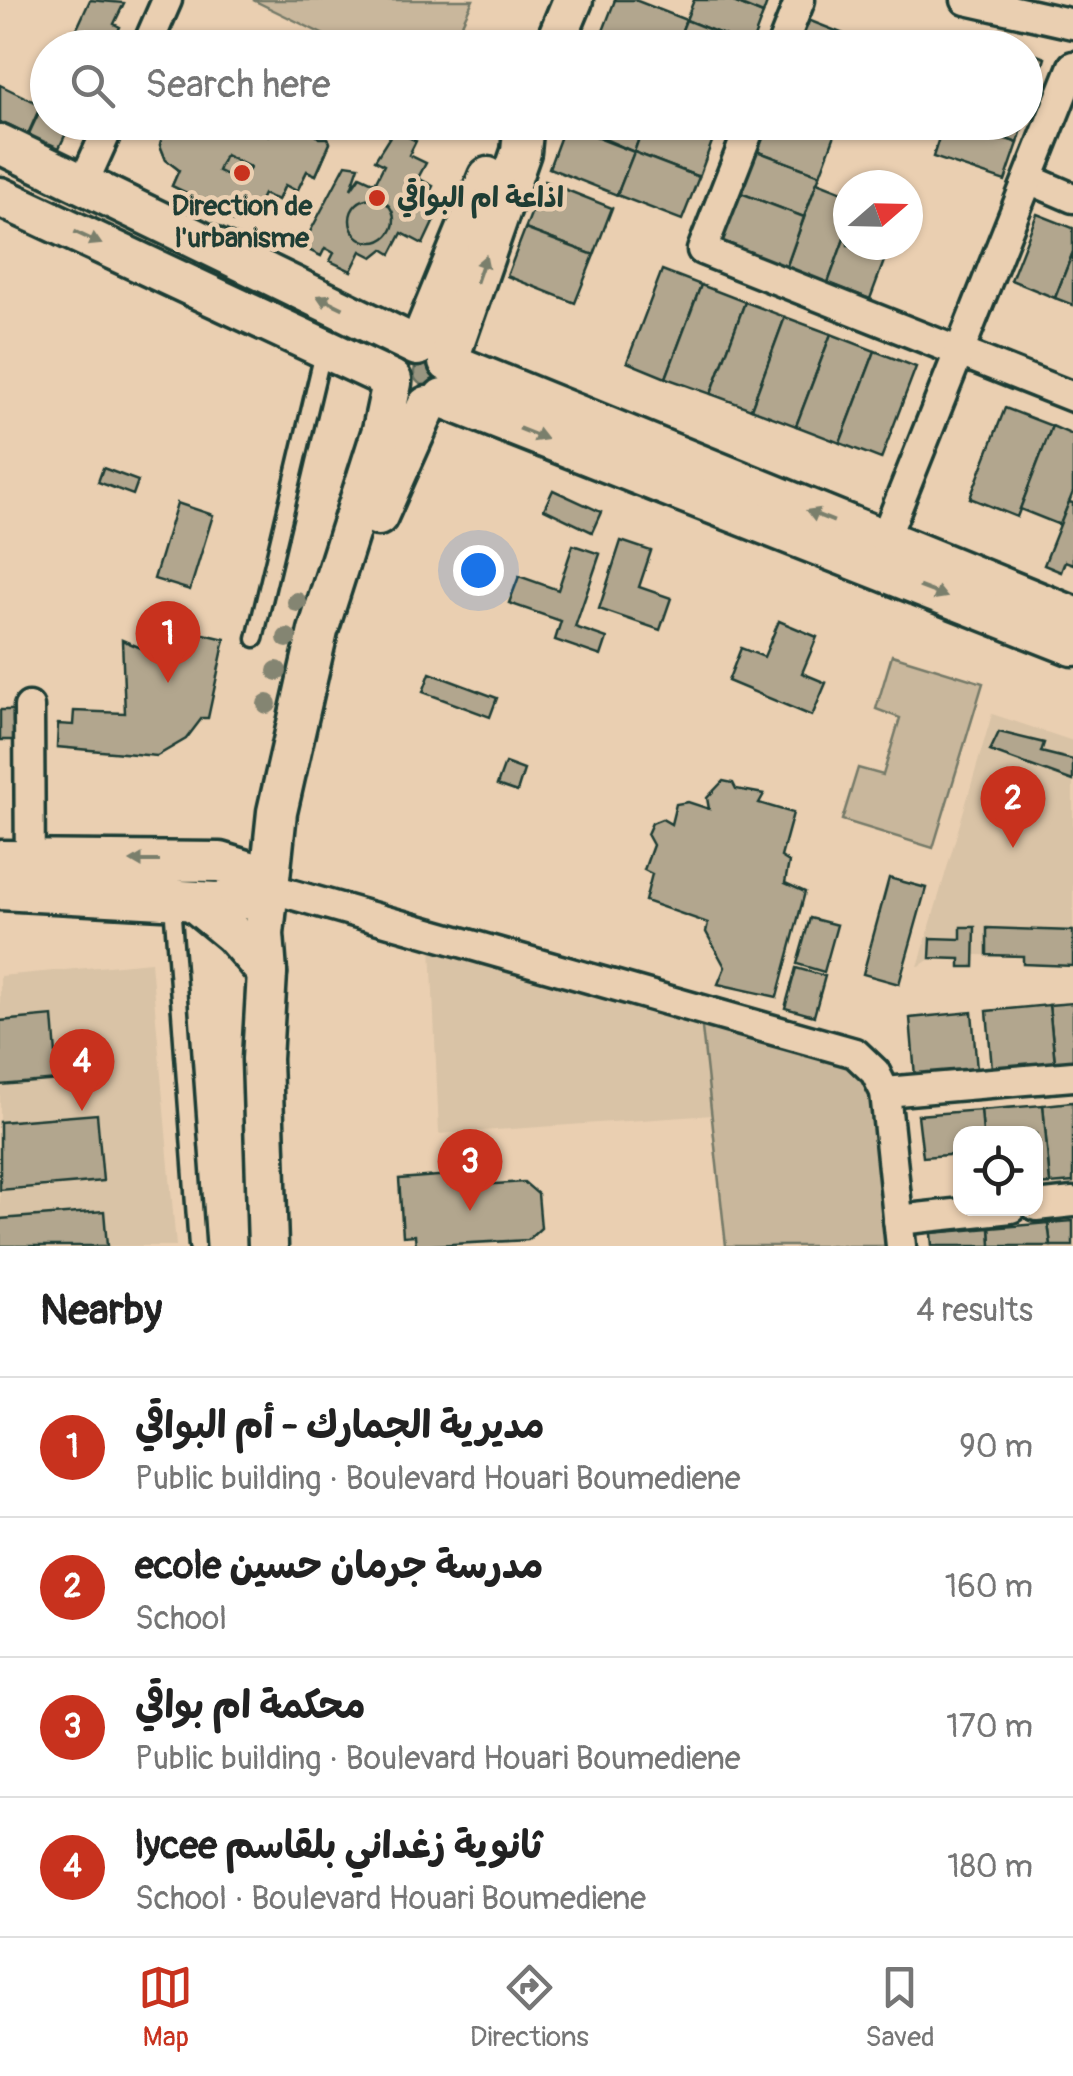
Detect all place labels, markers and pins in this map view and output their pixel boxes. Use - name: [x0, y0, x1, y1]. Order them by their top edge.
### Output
- marker: Direction de l'urbanisme: [231, 162, 253, 184]
- place label: اذاعة ام البواقي: [397, 178, 564, 219]
- marker: اذاعة ام البواقي: [366, 187, 388, 209]
- place label: Direction de l'urbanisme: [172, 189, 314, 256]
- pin: 1: [136, 600, 200, 683]
- pin: 2: [980, 766, 1046, 848]
- pin: 4: [49, 1028, 114, 1111]
- pin: 3: [438, 1128, 502, 1211]

